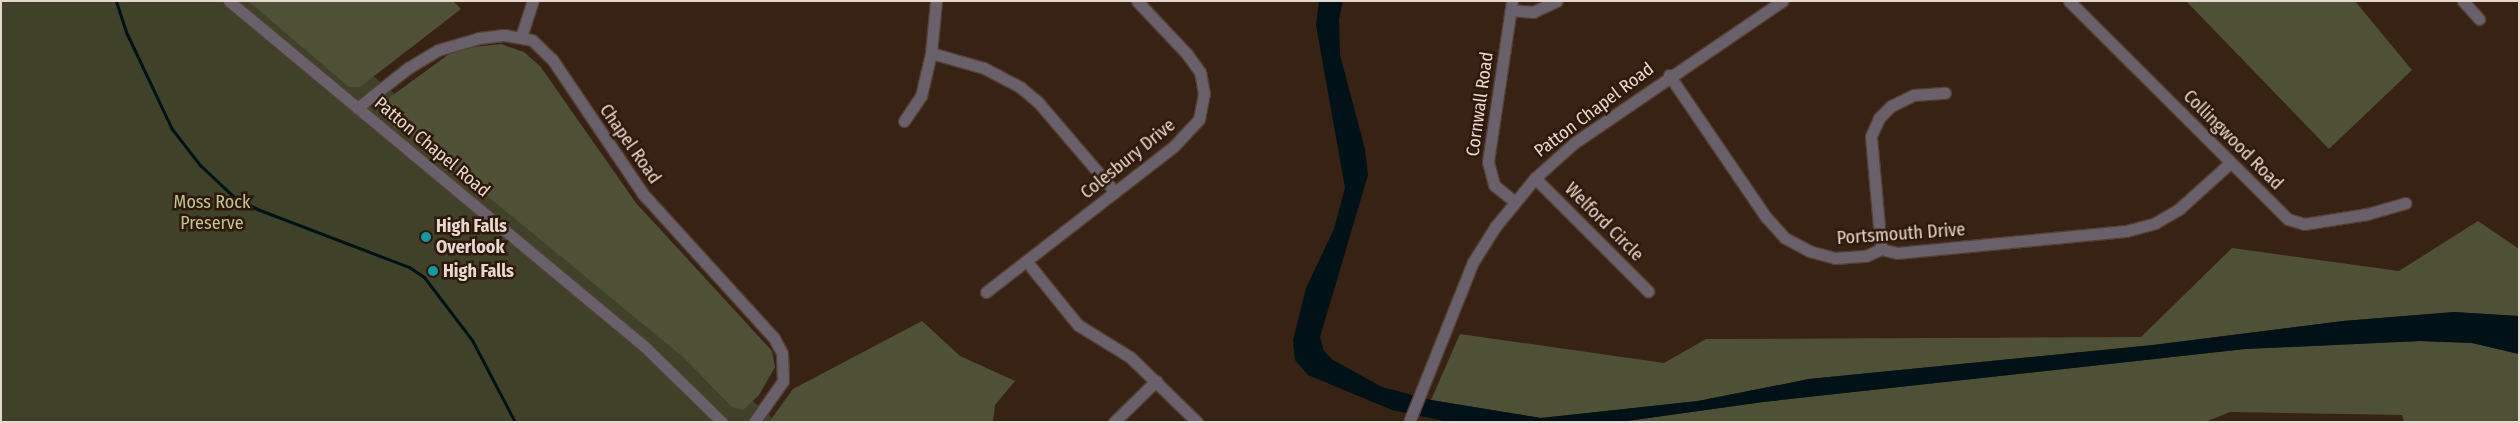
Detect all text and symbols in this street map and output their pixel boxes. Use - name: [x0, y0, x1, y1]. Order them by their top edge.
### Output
- street label: Cornwall Road: [1462, 50, 1498, 158]
- street label: Patton Chapel Road: [1530, 58, 1658, 162]
- street label: Collingwood Road: [2179, 86, 2287, 194]
- street label: Patton Chapel Road: [370, 92, 494, 202]
- street label: Chapel Road: [595, 100, 665, 188]
- street label: Colesbury Drive: [1076, 114, 1180, 204]
- street label: Welford Circle: [1560, 178, 1648, 266]
- park label: Moss Rock Preserve: [174, 192, 250, 234]
- place label: High Falls Overlook: [436, 216, 507, 258]
- street label: Portsmouth Drive: [1836, 219, 1966, 249]
- marker: High Falls Overlook: [420, 231, 432, 243]
- place label: High Falls: [443, 260, 514, 282]
- marker: High Falls: [427, 265, 439, 277]

